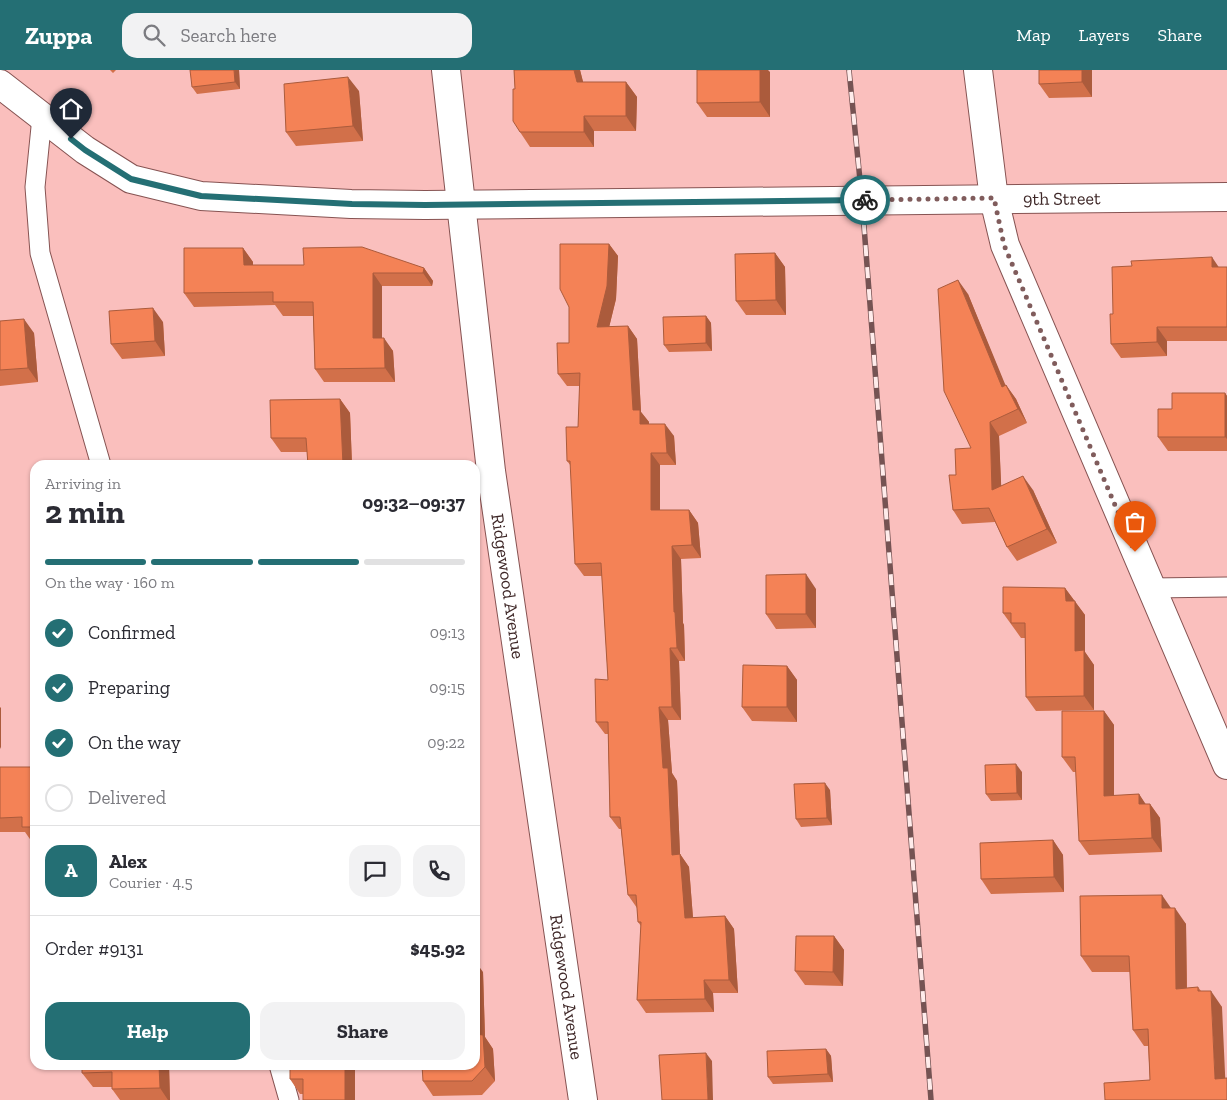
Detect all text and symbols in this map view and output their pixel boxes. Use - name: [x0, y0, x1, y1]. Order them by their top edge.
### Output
- search box: [122, 13, 472, 58]
- text: Zuppa: [25, 21, 92, 50]
- icon: search: [140, 21, 168, 49]
- text: Search here: [180, 24, 277, 47]
- text: Map: [1016, 24, 1051, 46]
- text: Layers: [1079, 24, 1130, 46]
- text: Share: [1158, 24, 1202, 46]
- pin: [50, 88, 92, 139]
- icon: home: [57, 95, 85, 123]
- courier: [840, 175, 890, 225]
- icon: bike: [851, 186, 879, 214]
- street label: 9th Street: [1023, 187, 1101, 210]
- text: Arriving in: [45, 474, 121, 493]
- text: 09:32–09:37: [362, 491, 465, 514]
- text: 2 min: [45, 493, 125, 531]
- pin: [1114, 501, 1156, 552]
- icon: bag: [1121, 508, 1149, 536]
- street label: Ridgewood Avenue: [486, 512, 529, 660]
- text: On the way · 160 m: [45, 573, 175, 592]
- icon: check: [45, 619, 73, 647]
- text: Confirmed: [88, 621, 175, 644]
- text: 09:13: [430, 623, 465, 642]
- icon: check: [45, 674, 73, 702]
- text: Preparing: [88, 676, 170, 699]
- text: 09:15: [429, 678, 465, 697]
- icon: check: [45, 729, 73, 757]
- text: On the way: [88, 731, 181, 754]
- text: 09:22: [427, 733, 465, 752]
- text: Delivered: [88, 786, 166, 809]
- button: chat: [349, 845, 401, 897]
- button: phone: [413, 845, 465, 897]
- text: Alex: [109, 850, 147, 873]
- text: A: [64, 859, 78, 882]
- text: Courier · 4.5: [109, 873, 193, 892]
- street label: Ridgewood Avenue: [545, 913, 588, 1061]
- text: Order #9131: [45, 937, 143, 960]
- text: $45.92: [410, 937, 465, 960]
- button: Help: [45, 1002, 250, 1060]
- button: Share: [260, 1002, 465, 1060]

